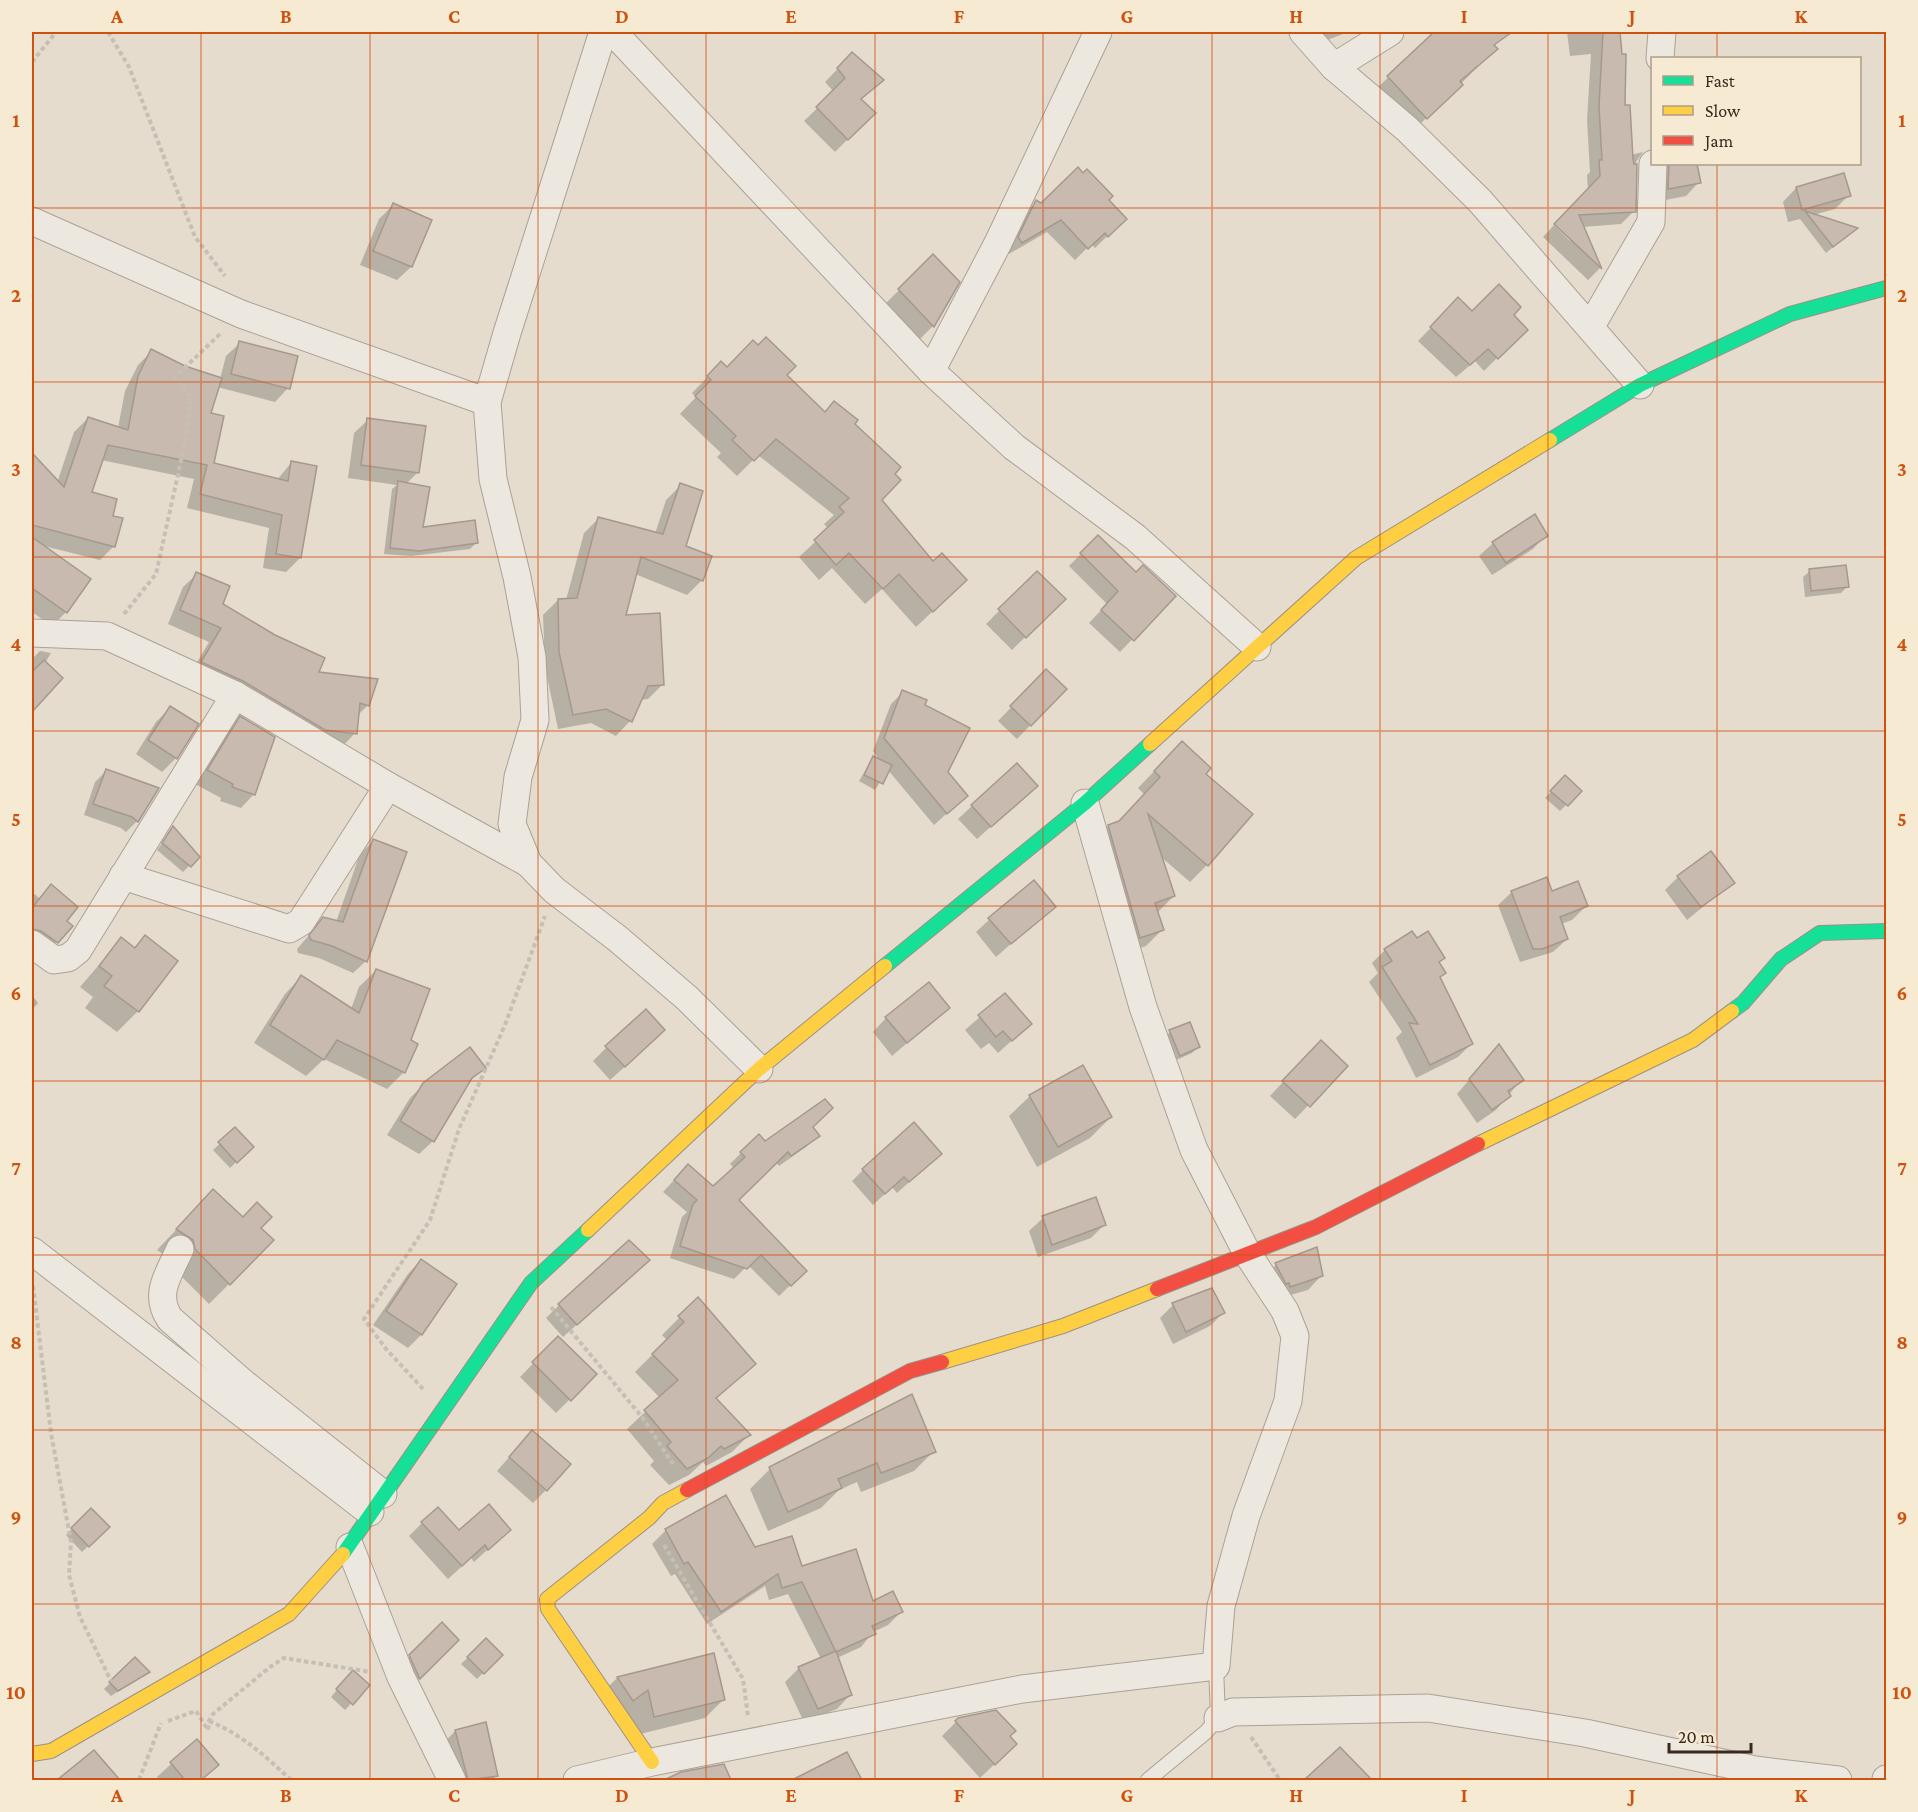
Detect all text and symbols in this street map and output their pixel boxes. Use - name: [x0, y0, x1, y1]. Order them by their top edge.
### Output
- text: A: [110, 5, 124, 27]
- text: B: [280, 5, 292, 27]
- text: C: [448, 5, 460, 27]
- text: D: [615, 5, 629, 27]
- text: E: [785, 5, 797, 27]
- text: F: [954, 5, 965, 27]
- text: G: [1121, 5, 1134, 27]
- text: H: [1289, 5, 1303, 27]
- text: I: [1461, 5, 1468, 27]
- text: J: [1627, 5, 1636, 27]
- text: K: [1795, 5, 1809, 27]
- legend: [1651, 57, 1861, 165]
- text: Fast: [1705, 71, 1736, 91]
- text: Slow: [1705, 101, 1741, 121]
- text: 1: [12, 109, 20, 131]
- text: 1: [1898, 109, 1906, 131]
- text: Jam: [1703, 131, 1734, 151]
- text: 2: [11, 284, 21, 306]
- text: 2: [1897, 284, 1907, 306]
- text: 3: [11, 458, 21, 480]
- text: 3: [1897, 458, 1907, 480]
- text: 4: [11, 633, 22, 655]
- text: 4: [1897, 633, 1908, 655]
- text: 5: [11, 808, 21, 830]
- text: 5: [1897, 808, 1907, 830]
- text: 6: [11, 982, 21, 1004]
- text: 6: [1897, 982, 1907, 1004]
- text: 7: [11, 1157, 21, 1179]
- text: 7: [1897, 1157, 1907, 1179]
- text: 8: [10, 1331, 22, 1353]
- text: 8: [1896, 1331, 1908, 1353]
- text: 9: [11, 1506, 21, 1528]
- text: 9: [1897, 1506, 1907, 1528]
- text: 10: [6, 1681, 26, 1703]
- text: 10: [1892, 1681, 1912, 1703]
- scale bar: [1669, 1716, 1752, 1754]
- text: 20 m: [1678, 1727, 1715, 1747]
- text: A: [110, 1784, 124, 1806]
- text: B: [280, 1784, 292, 1806]
- text: C: [448, 1784, 460, 1806]
- text: D: [615, 1784, 629, 1806]
- text: E: [785, 1784, 797, 1806]
- text: F: [954, 1784, 965, 1806]
- text: G: [1121, 1784, 1134, 1806]
- text: H: [1289, 1784, 1303, 1806]
- text: I: [1461, 1784, 1468, 1806]
- text: J: [1627, 1784, 1636, 1806]
- text: K: [1795, 1784, 1809, 1806]

